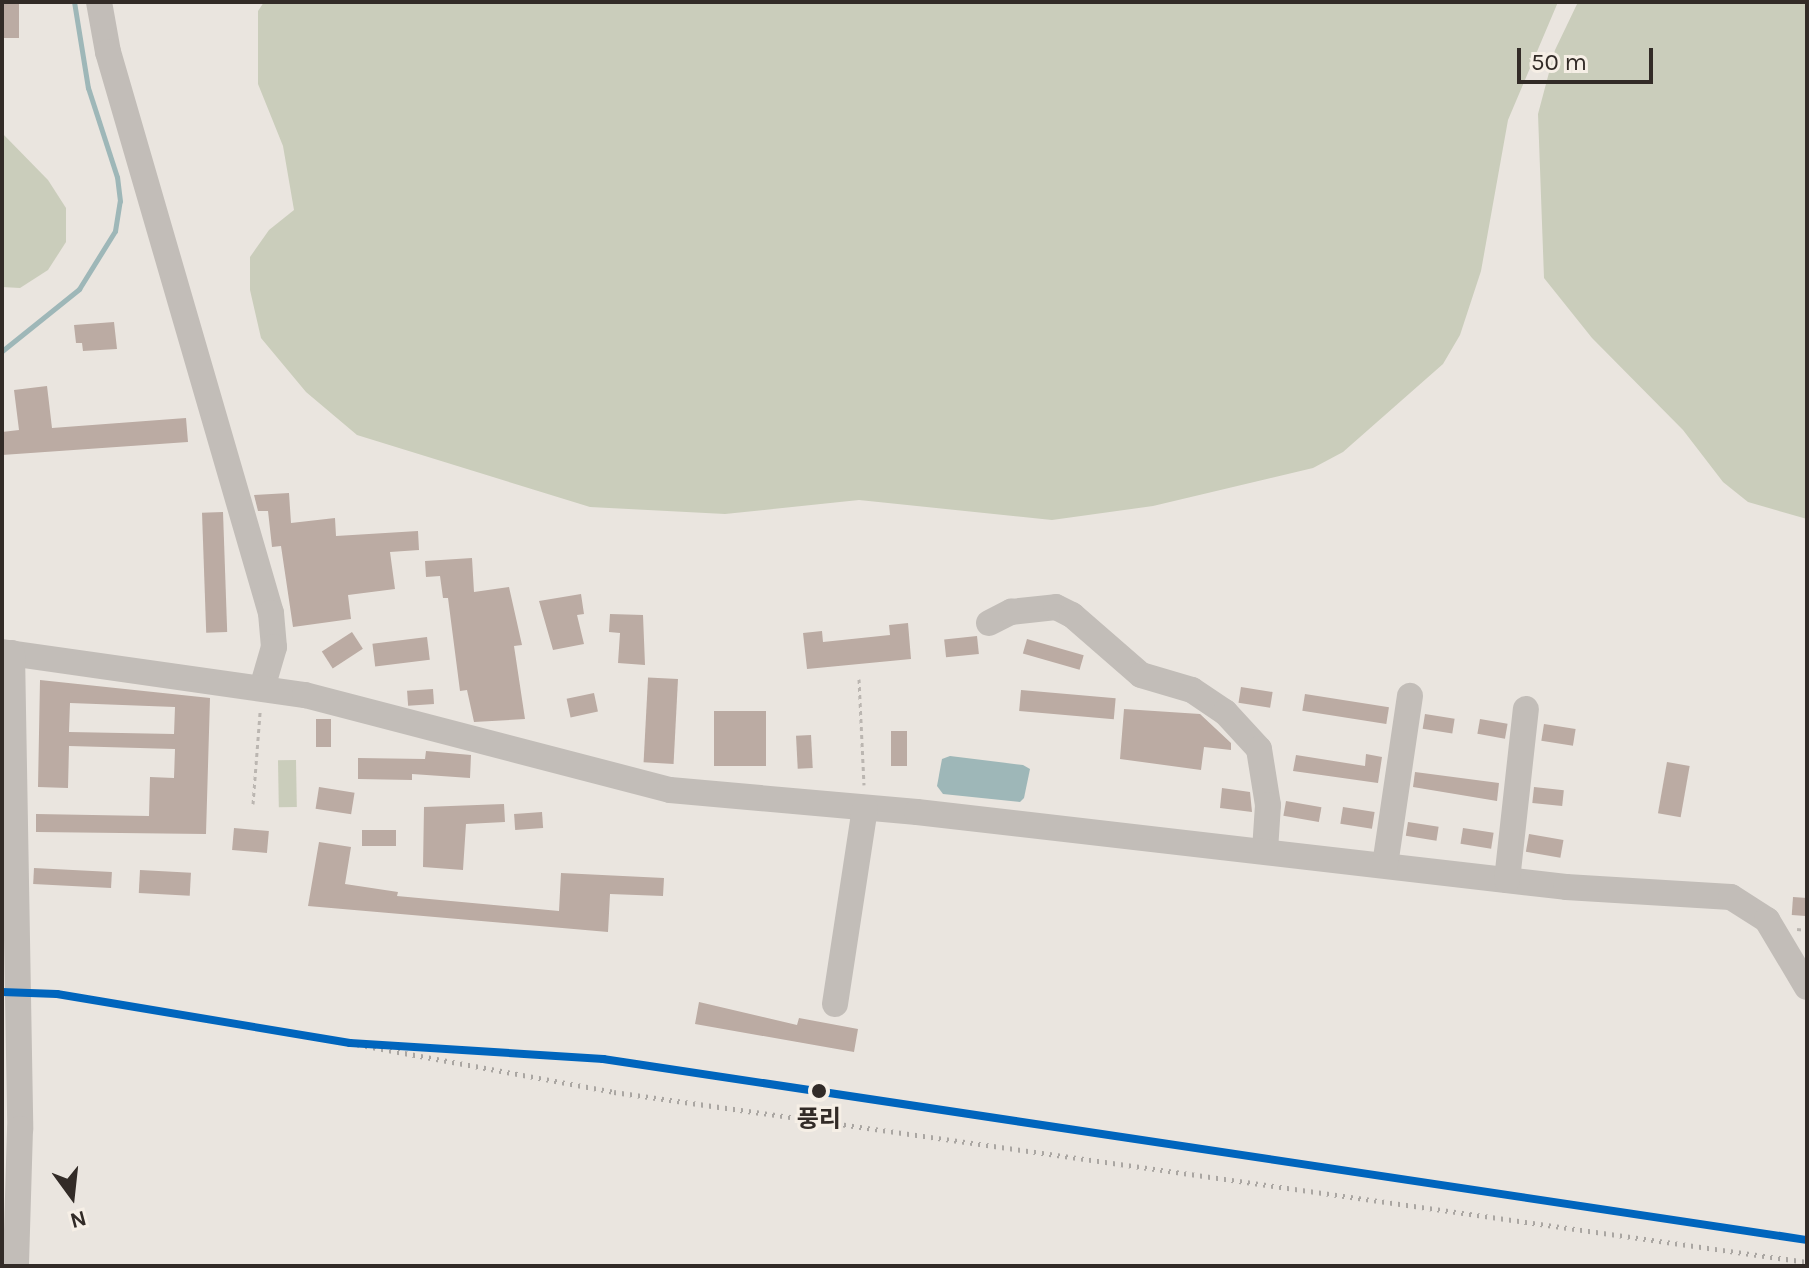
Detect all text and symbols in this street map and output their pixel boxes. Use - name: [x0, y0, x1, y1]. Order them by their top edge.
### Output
- scale bar: [1521, 32, 1657, 82]
- text: 50 m: [1531, 48, 1587, 76]
- marker: 풍리: [808, 1080, 830, 1102]
- place label: 풍리: [797, 1106, 841, 1134]
- north arrow: [32, 1156, 112, 1236]
- text: N: [67, 1205, 89, 1234]

